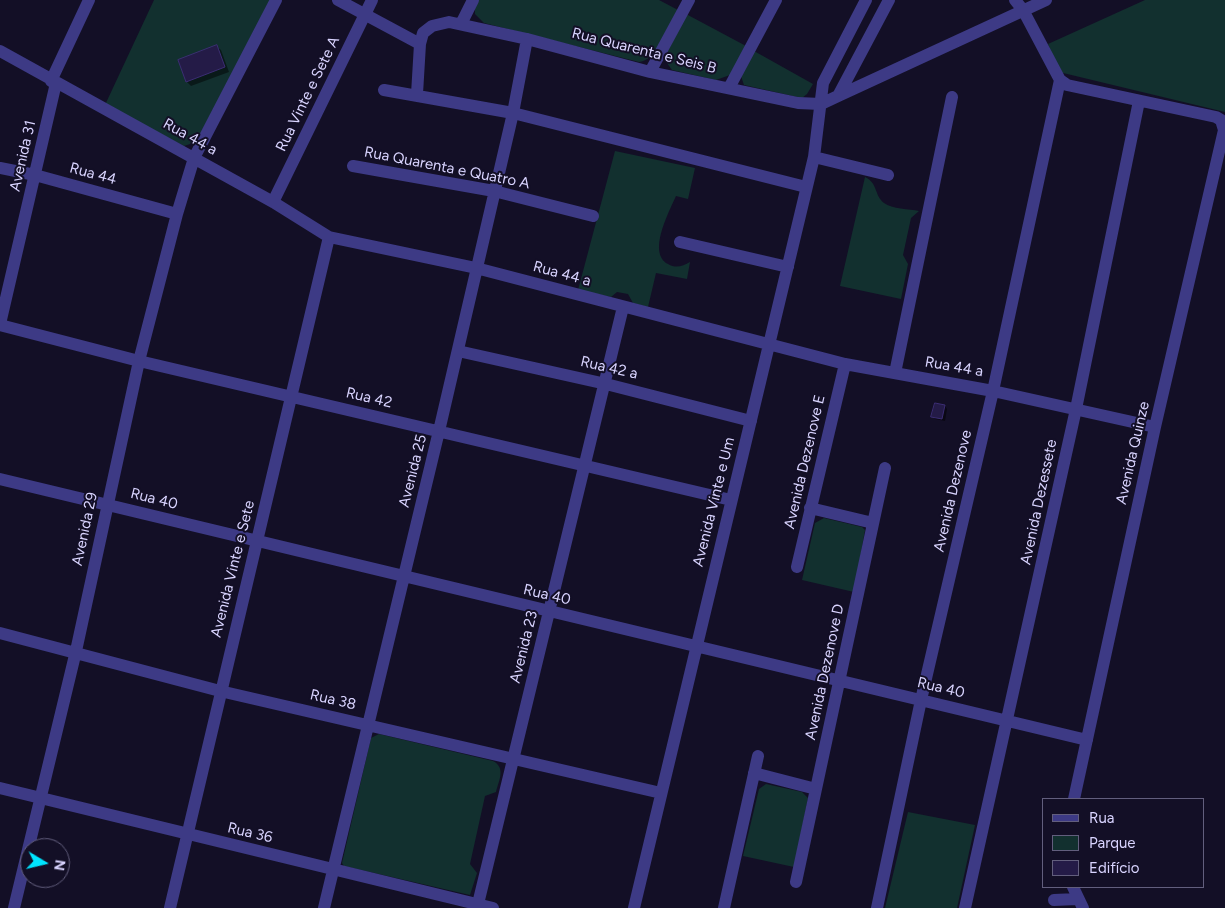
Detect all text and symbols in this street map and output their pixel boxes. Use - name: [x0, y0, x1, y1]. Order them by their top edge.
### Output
- street label: Rua Quarenta e Seis B: [570, 24, 718, 78]
- street label: Rua Vinte e Sete A: [272, 33, 344, 155]
- street label: Rua 44 a: [160, 115, 220, 159]
- street label: Avenida 31: [6, 119, 40, 193]
- street label: Rua Quarenta e Quatro A: [363, 143, 531, 193]
- street label: Rua 44: [68, 159, 118, 189]
- street label: Rua 44 a: [531, 258, 593, 290]
- street label: Rua 42 a: [579, 353, 639, 383]
- street label: Rua 44 a: [923, 353, 985, 381]
- street label: Rua 42: [344, 384, 394, 412]
- street label: Avenida Dezenove E: [781, 393, 829, 531]
- street label: Avenida Quinze: [1112, 400, 1154, 506]
- street label: Avenida Dezenove: [930, 428, 976, 554]
- street label: Avenida 25: [395, 433, 431, 509]
- street label: Avenida Vinte e Um: [689, 435, 739, 569]
- street label: Avenida Dezessete: [1017, 438, 1061, 566]
- street label: Rua 40: [129, 484, 179, 514]
- street label: Avenida 29: [68, 491, 102, 567]
- street label: Avenida Vinte e Sete: [207, 499, 259, 639]
- street label: Rua 40: [522, 581, 572, 609]
- street label: Avenida Dezenove D: [802, 602, 848, 742]
- street label: Avenida 23: [506, 609, 542, 685]
- street label: Rua 40: [916, 674, 966, 702]
- street label: Rua 38: [308, 686, 358, 714]
- legend: [1042, 798, 1205, 888]
- text: Rua: [1089, 809, 1114, 827]
- street label: Rua 36: [226, 819, 274, 847]
- text: Parque: [1089, 834, 1136, 852]
- north arrow: [20, 838, 70, 888]
- text: N: [50, 859, 69, 872]
- text: Edifício: [1089, 859, 1139, 877]

